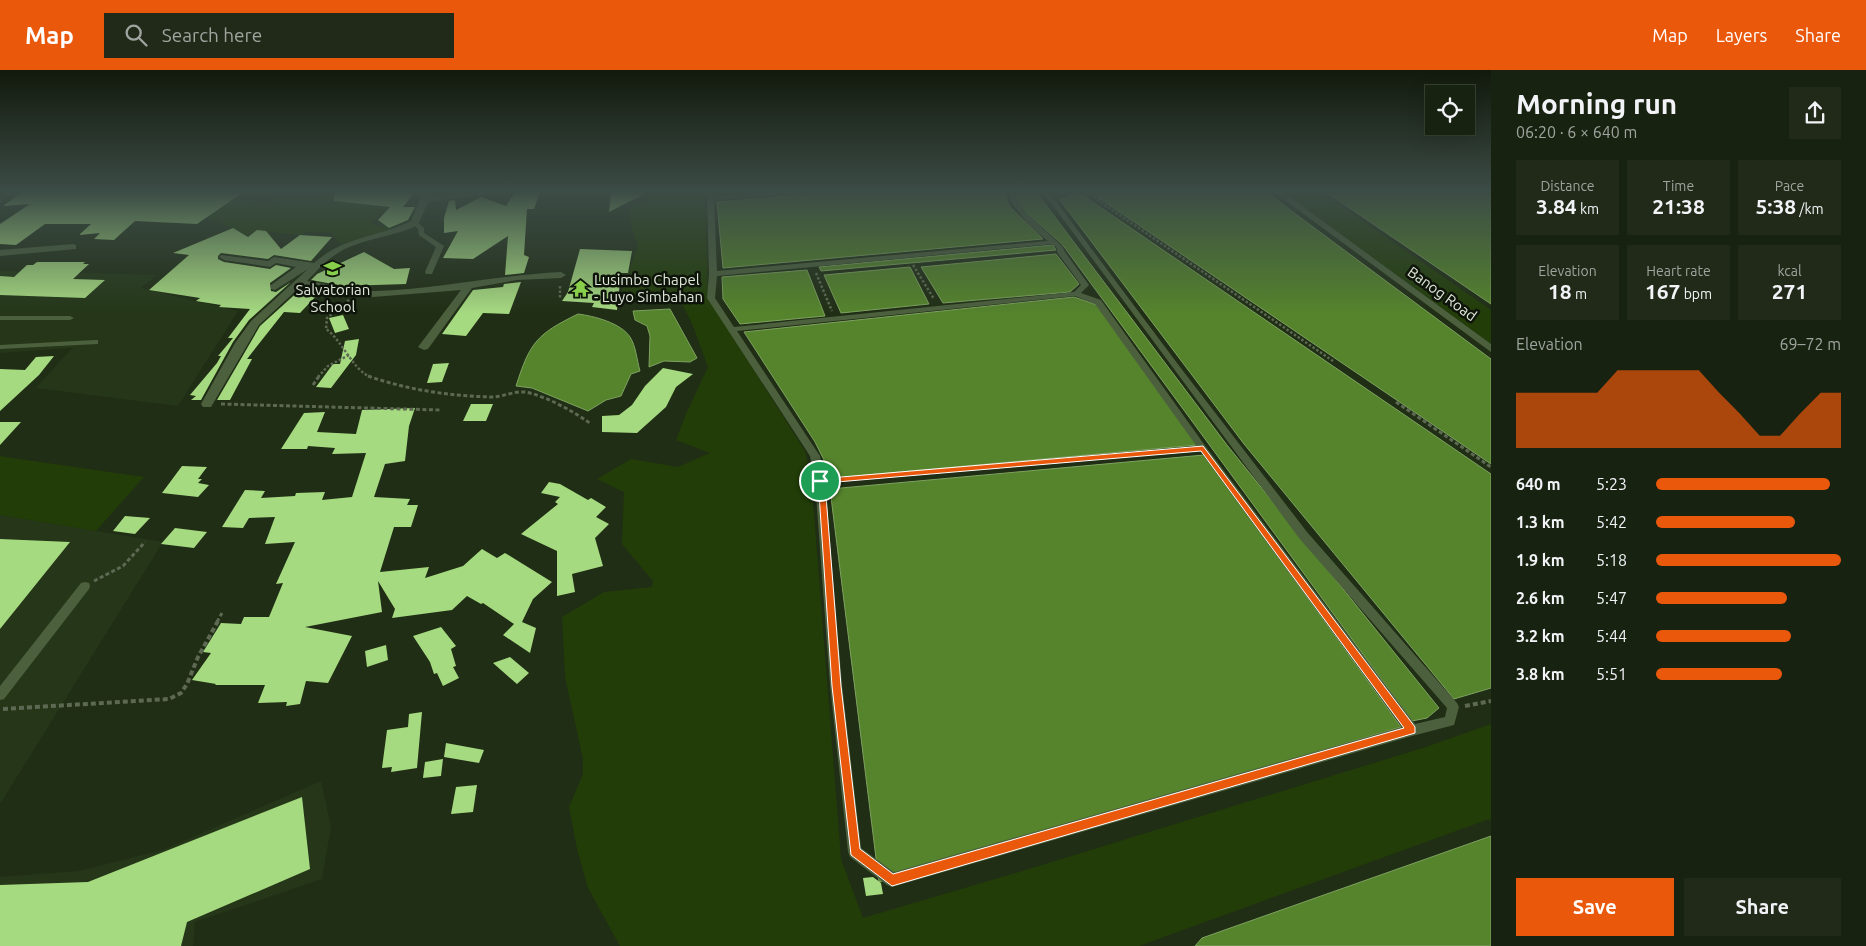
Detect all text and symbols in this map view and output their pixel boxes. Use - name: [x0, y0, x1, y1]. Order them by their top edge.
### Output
- search box: [104, 13, 454, 58]
- icon: search: [122, 21, 150, 49]
- text: Map: [25, 22, 74, 49]
- text: Search here: [162, 24, 262, 46]
- text: Map: [1652, 25, 1688, 45]
- text: Layers: [1716, 25, 1767, 45]
- text: Share: [1795, 25, 1841, 45]
- map controls: [1425, 85, 1475, 135]
- button: locate: [1425, 85, 1475, 135]
- button: share: [1789, 87, 1841, 139]
- text: Morning run: [1516, 88, 1677, 119]
- text: 06:20 · 6 × 640 m: [1516, 123, 1637, 141]
- text: Distance: [1540, 178, 1595, 194]
- text: Time: [1663, 178, 1694, 194]
- text: Pace: [1775, 178, 1804, 194]
- text: 3.84: [1536, 194, 1577, 218]
- text: 21:38: [1652, 194, 1705, 218]
- text: 5:38: [1755, 194, 1796, 218]
- text: km: [1577, 201, 1599, 217]
- text: /km: [1796, 201, 1824, 217]
- school or university icon: Salvatorian School: [323, 259, 343, 279]
- street label: Banog Road: [1404, 263, 1480, 324]
- text: Elevation: [1538, 263, 1597, 279]
- text: Heart rate: [1646, 263, 1711, 279]
- text: kcal: [1777, 263, 1802, 279]
- place label: Lusimba Chapel - Luyo Simbahan: [594, 271, 703, 305]
- temple icon: Lusimba Chapel - Luyo Simbahan: [570, 279, 590, 299]
- text: 18: [1548, 279, 1572, 303]
- text: 167: [1645, 279, 1680, 303]
- text: 271: [1772, 279, 1807, 303]
- place label: Salvatorian School: [296, 281, 370, 315]
- text: m: [1572, 286, 1587, 302]
- text: bpm: [1680, 286, 1712, 302]
- text: Elevation: [1516, 335, 1583, 353]
- text: 69–72 m: [1779, 335, 1841, 353]
- pin: [799, 460, 841, 502]
- icon: arrive: [806, 467, 834, 495]
- text: 640 m: [1516, 475, 1561, 493]
- text: 5:23: [1596, 475, 1627, 493]
- text: 1.3 km: [1516, 513, 1565, 531]
- text: 5:42: [1596, 513, 1627, 531]
- text: 1.9 km: [1516, 551, 1565, 569]
- text: 5:18: [1596, 551, 1627, 569]
- text: 2.6 km: [1516, 589, 1565, 607]
- text: 5:47: [1596, 589, 1627, 607]
- text: 3.2 km: [1516, 627, 1565, 645]
- text: 5:44: [1596, 627, 1627, 645]
- text: 3.8 km: [1516, 665, 1565, 683]
- text: 5:51: [1596, 665, 1627, 683]
- button: Save: [1516, 878, 1674, 936]
- button: Share: [1684, 878, 1841, 936]

